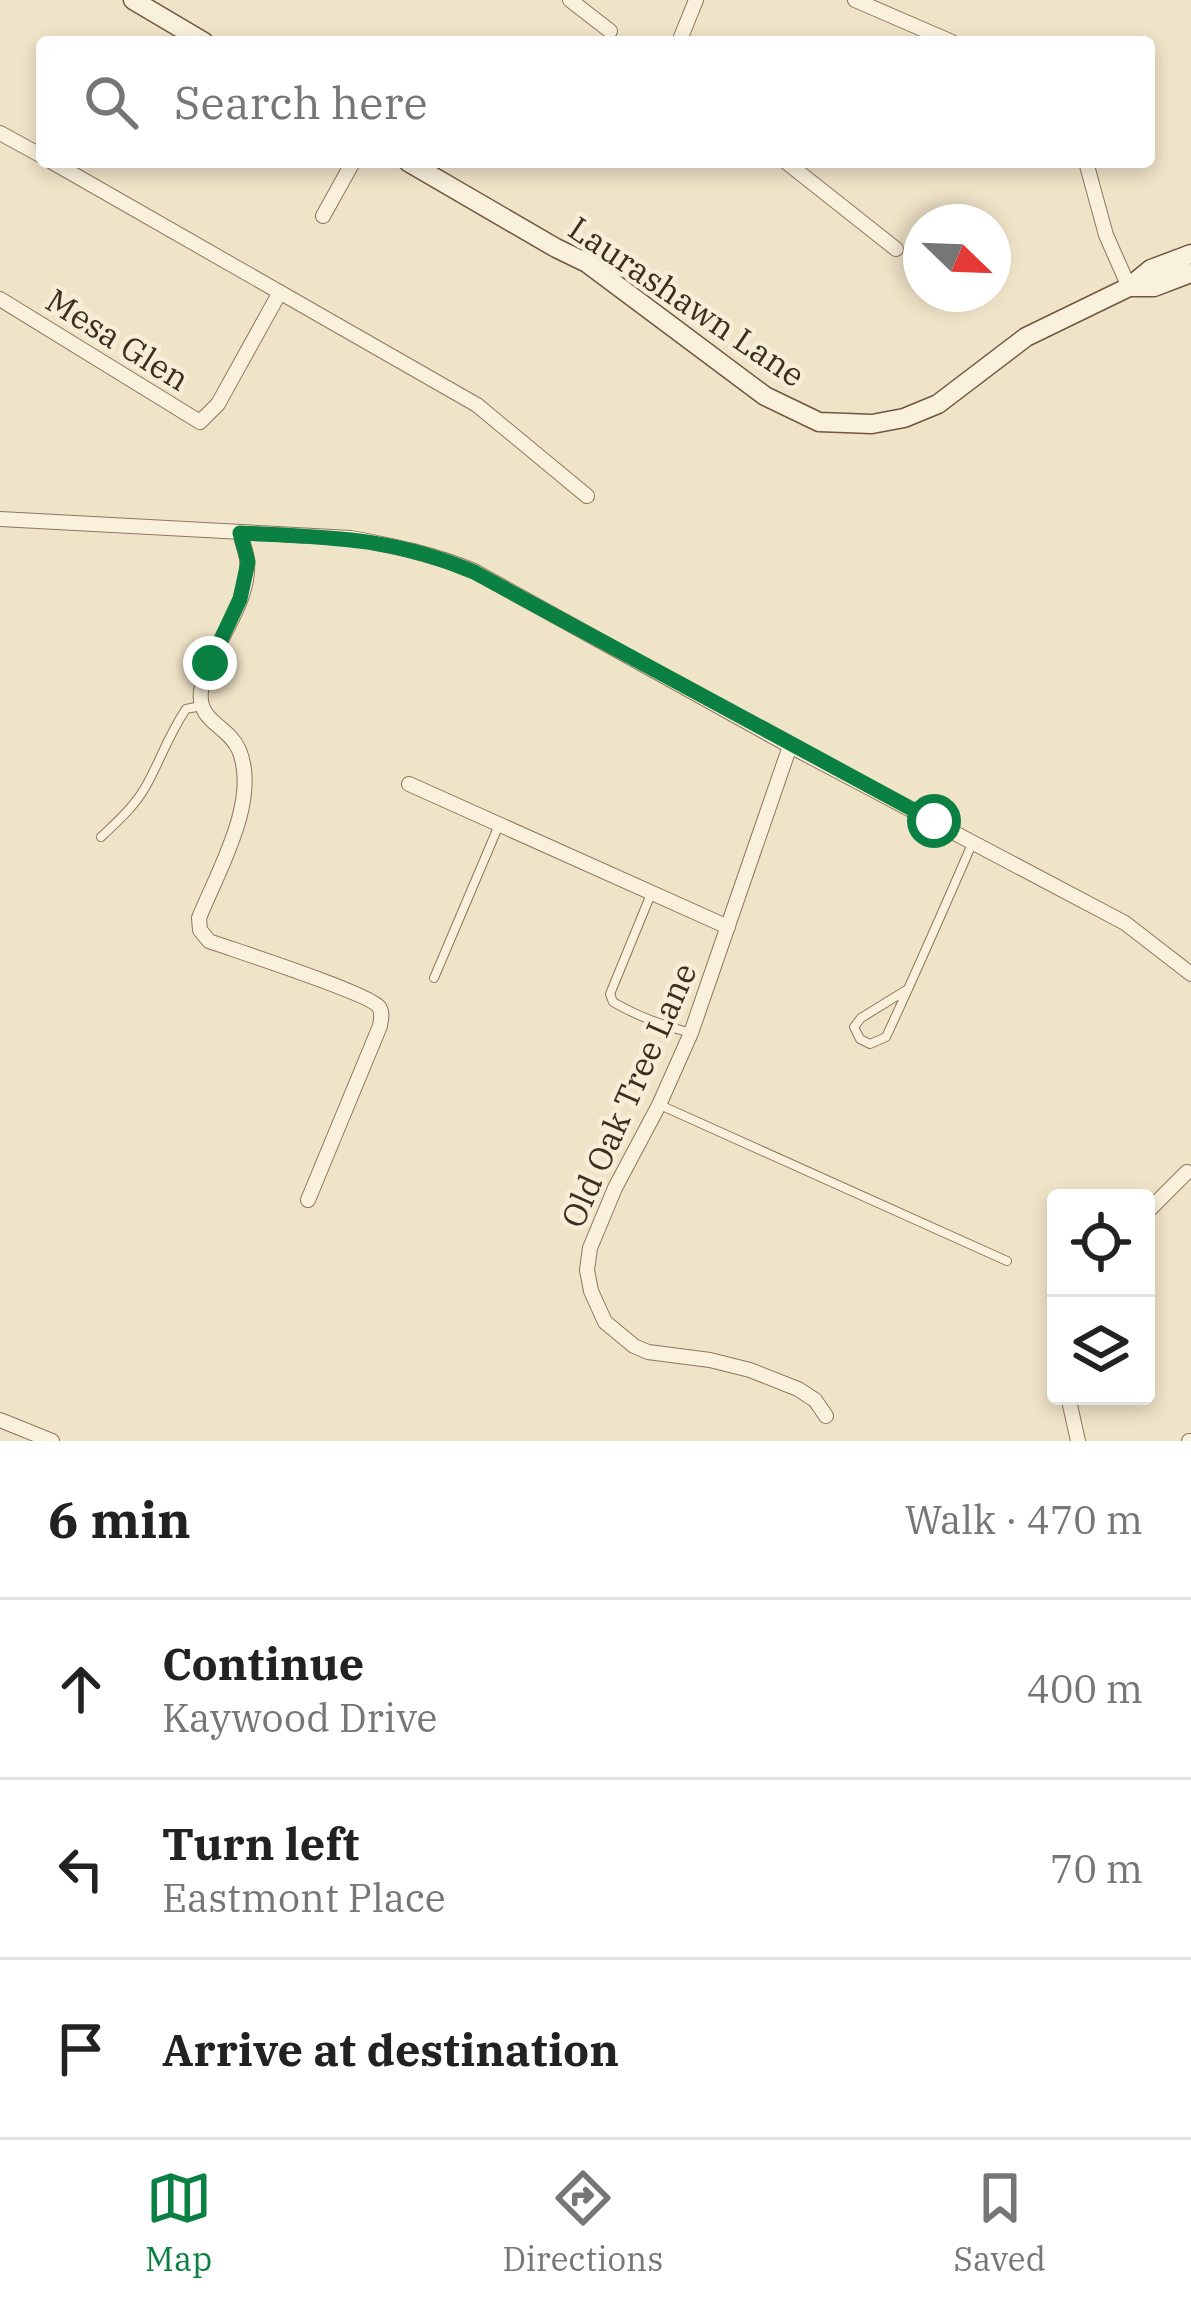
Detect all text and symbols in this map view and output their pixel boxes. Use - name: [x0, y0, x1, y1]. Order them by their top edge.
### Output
- search box: [36, 36, 1155, 168]
- icon: search: [78, 69, 144, 135]
- text: Search here: [174, 73, 428, 131]
- north arrow: [903, 204, 1011, 312]
- street label: Laurashawn Lane: [561, 206, 813, 396]
- street label: Mesa Glen: [38, 278, 198, 400]
- route end: [183, 636, 237, 690]
- route start: [907, 794, 961, 848]
- street label: Old Oak Tree Lane: [550, 956, 706, 1234]
- map controls: [1047, 1189, 1155, 1405]
- button: locate: [1047, 1189, 1155, 1297]
- button: layers: [1047, 1297, 1155, 1405]
- text: 6 min: [48, 1486, 191, 1552]
- text: Walk · 470 m: [905, 1494, 1143, 1545]
- text: Continue: [162, 1634, 364, 1692]
- icon: ahead: [48, 1656, 114, 1722]
- text: 400 m: [1027, 1663, 1143, 1714]
- text: Kaywood Drive: [162, 1692, 438, 1743]
- text: Turn left: [162, 1814, 359, 1872]
- icon: left: [48, 1836, 114, 1902]
- text: 70 m: [1050, 1843, 1143, 1894]
- text: Eastmont Place: [162, 1872, 446, 1923]
- icon: arrive: [48, 2016, 114, 2082]
- text: Arrive at destination: [162, 2020, 619, 2078]
- tab: Map: [145, 2165, 212, 2280]
- tab: Directions: [502, 2165, 663, 2280]
- tab: Saved: [953, 2165, 1046, 2280]

